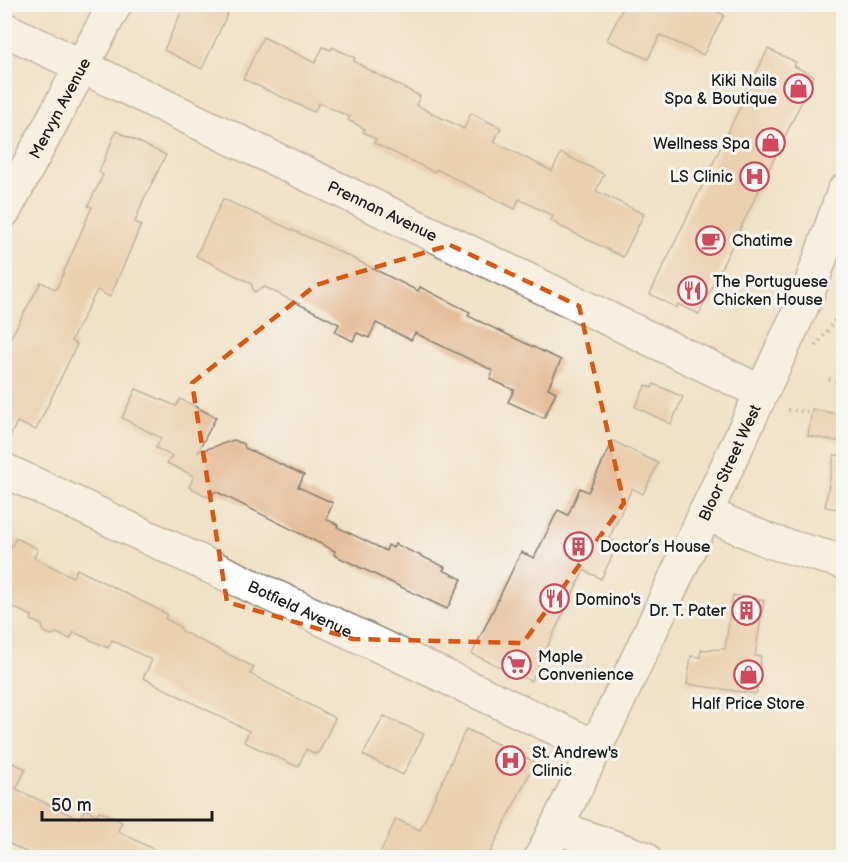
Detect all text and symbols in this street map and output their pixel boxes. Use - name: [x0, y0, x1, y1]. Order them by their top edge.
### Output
- street label: Mervyn Avenue: [26, 55, 96, 162]
- place label: Kiki Nails Spa & Boutique: [665, 72, 778, 109]
- shop icon: Kiki Nails Spa & Boutique: [782, 73, 814, 105]
- shop icon: Wellness Spa: [755, 127, 787, 159]
- place label: Wellness Spa: [653, 135, 750, 154]
- hospital icon: LS Clinic: [738, 160, 770, 192]
- place label: LS Clinic: [670, 168, 733, 187]
- street label: Prennan Avenue: [324, 178, 440, 247]
- cafe icon: Chatime: [695, 224, 727, 256]
- place label: Chatime: [732, 232, 793, 251]
- place label: The Portuguese Chicken House: [713, 273, 829, 310]
- restaurant icon: The Portuguese Chicken House: [676, 274, 708, 306]
- street label: Bloor Street West: [695, 402, 766, 524]
- building icon: Doctor’s House: [563, 530, 595, 562]
- place label: Doctor’s House: [600, 538, 711, 557]
- street label: Botfield Avenue: [244, 577, 355, 643]
- restaurant icon: Domino's: [538, 583, 570, 615]
- place label: Domino's: [575, 591, 641, 610]
- building icon: Dr. T. Pater: [731, 594, 763, 626]
- place label: Dr. T. Pater: [649, 602, 726, 621]
- place label: Maple Convenience: [538, 648, 634, 685]
- supermarket icon: Maple Convenience: [501, 649, 533, 681]
- shop icon: Half Price Store: [732, 659, 764, 691]
- place label: Half Price Store: [691, 695, 805, 714]
- place label: St. Andrew's Clinic: [532, 744, 618, 781]
- hospital icon: St. Andrew's Clinic: [495, 745, 527, 777]
- scale bar: [42, 784, 212, 822]
- text: 50 m: [51, 795, 92, 816]

